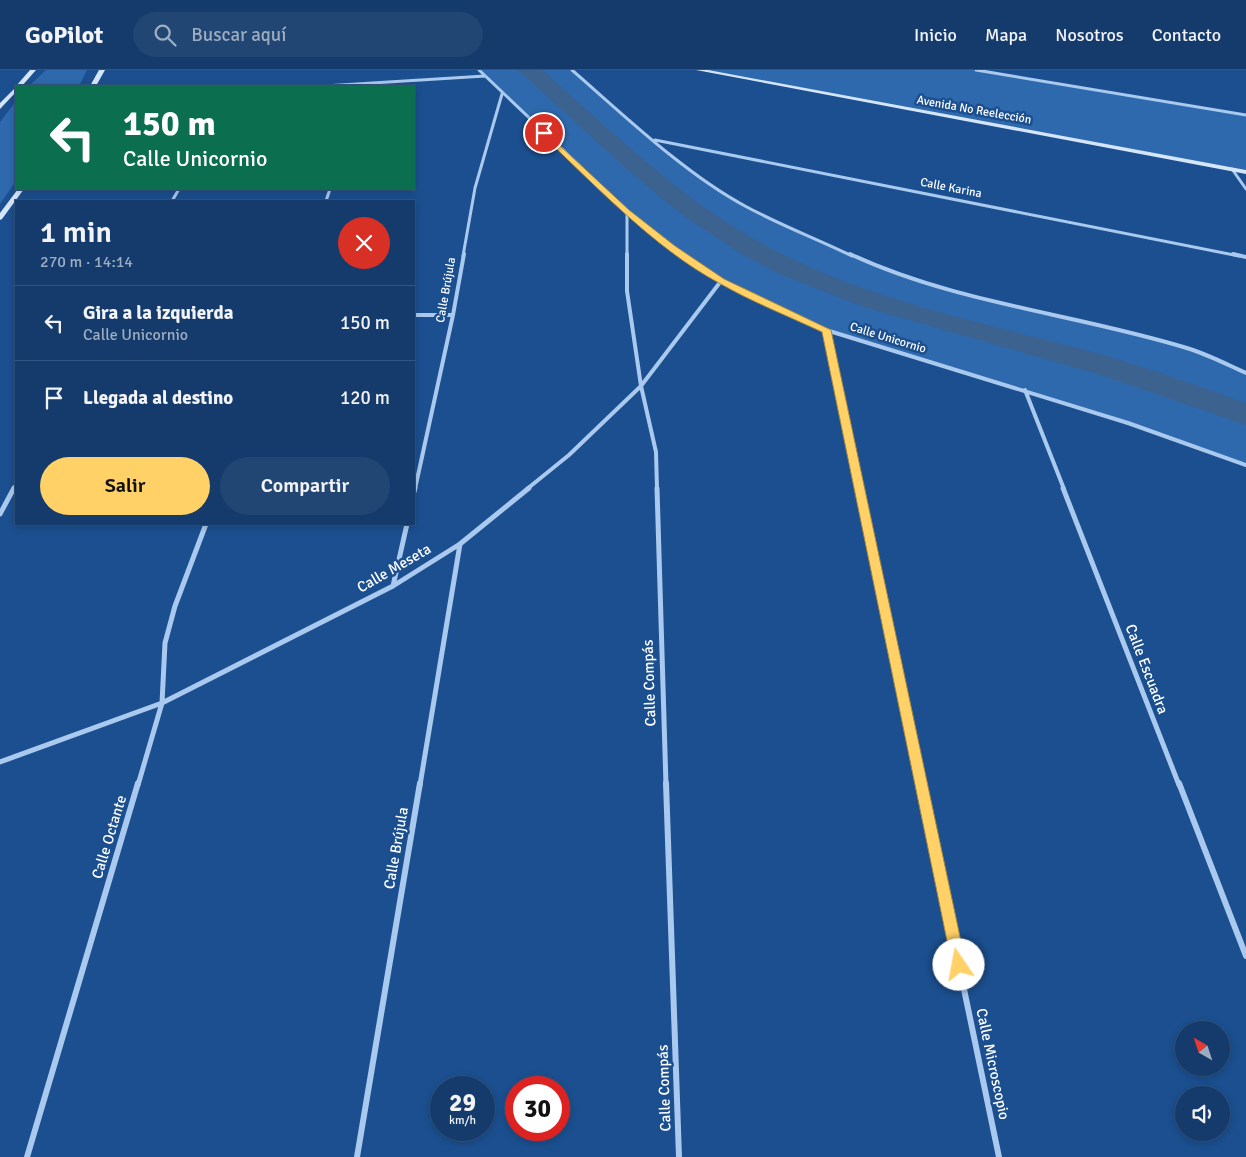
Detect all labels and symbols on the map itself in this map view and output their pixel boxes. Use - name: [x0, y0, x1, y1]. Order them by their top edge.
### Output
- street label: Avenida No Reelección: [915, 93, 1033, 127]
- pin: [523, 112, 565, 154]
- street label: Calle Karina: [919, 175, 983, 201]
- street label: Calle Brújula: [433, 256, 459, 324]
- street label: Calle Unicornio: [848, 319, 928, 357]
- street label: Calle Meseta: [354, 540, 434, 596]
- street label: Calle Escuadra: [1122, 622, 1172, 716]
- street label: Calle Compás: [638, 639, 660, 727]
- street label: Calle Octante: [88, 793, 130, 881]
- street label: Calle Brújula: [380, 806, 412, 890]
- position arrow: [932, 938, 984, 990]
- street label: Calle Microscopio: [972, 1007, 1014, 1121]
- north arrow: [1175, 1021, 1230, 1076]
- street label: Calle Compás: [653, 1044, 675, 1132]
- speed limit sign: 30: [505, 1076, 570, 1141]

